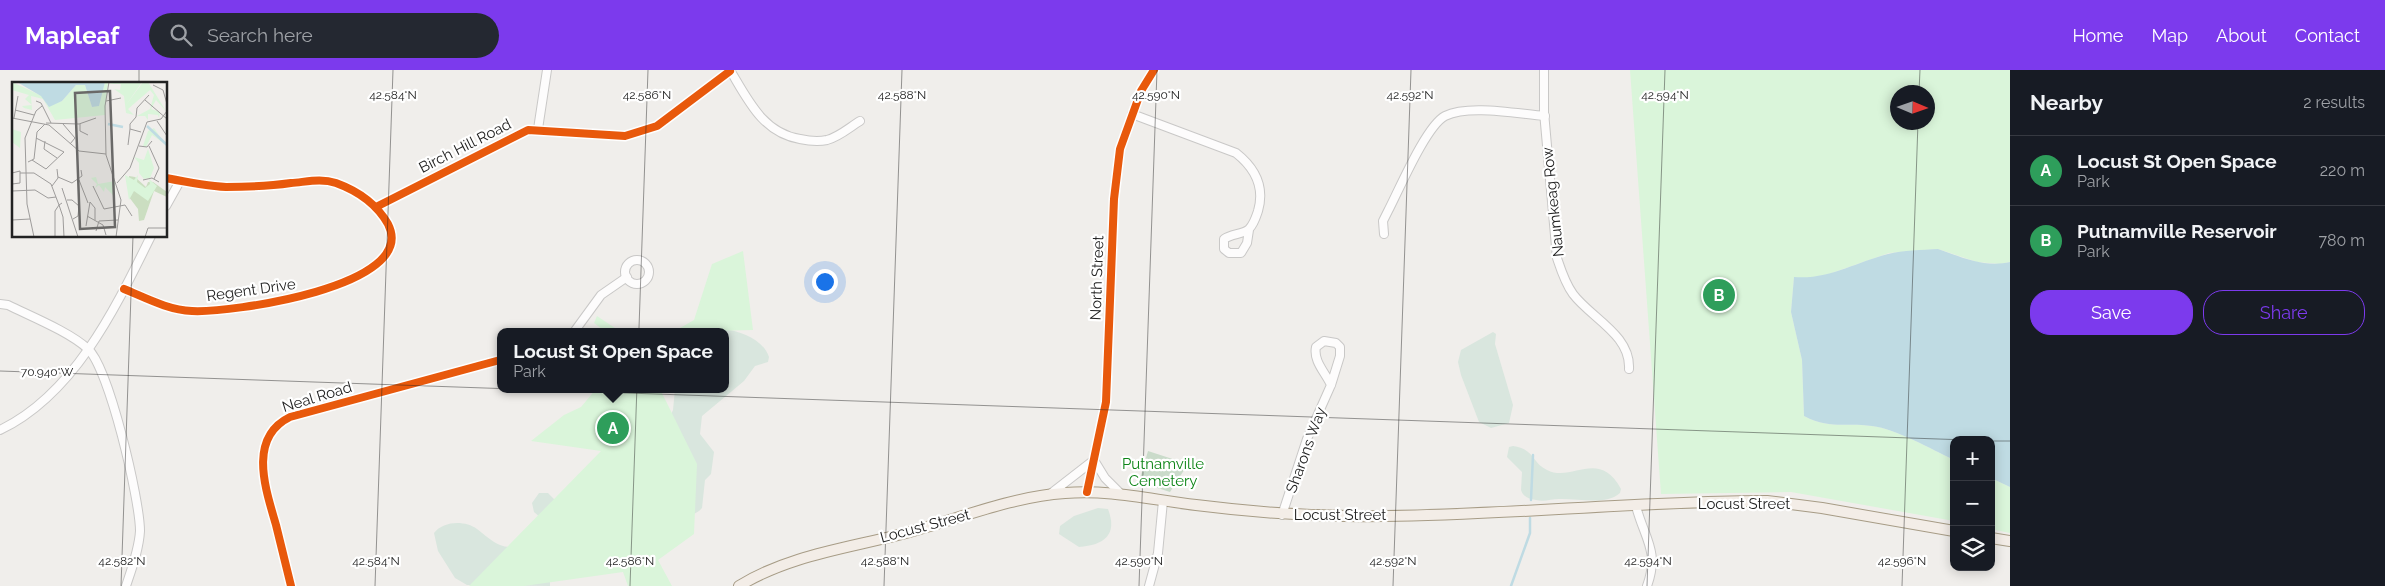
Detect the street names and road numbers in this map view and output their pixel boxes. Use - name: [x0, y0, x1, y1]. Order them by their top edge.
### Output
- street label: Birch Hill Road: [416, 115, 514, 177]
- street label: Naumkeag Row: [1538, 146, 1568, 258]
- street label: North Street: [1087, 235, 1107, 321]
- street label: Regent Drive: [205, 275, 297, 305]
- street label: Neal Road: [280, 378, 354, 416]
- street label: Sharons Way: [1282, 405, 1330, 495]
- street label: Locust Street: [1698, 495, 1790, 513]
- street label: Locust Street: [878, 505, 972, 547]
- street label: Locust Street: [1294, 506, 1386, 524]

